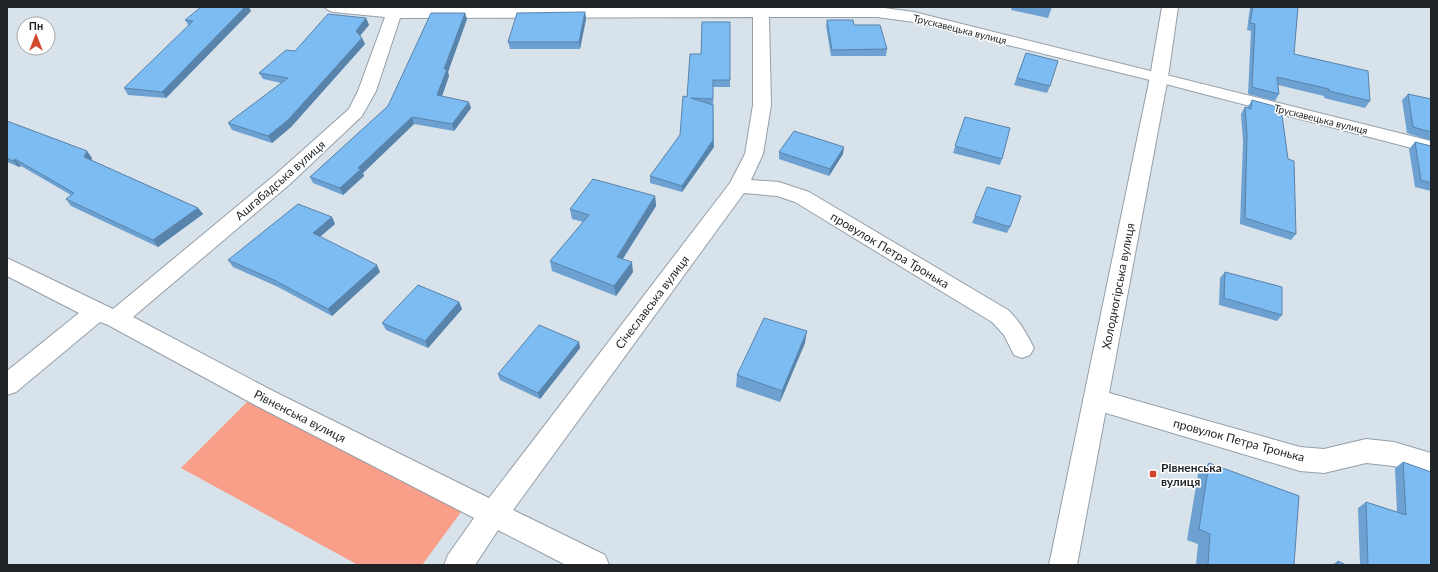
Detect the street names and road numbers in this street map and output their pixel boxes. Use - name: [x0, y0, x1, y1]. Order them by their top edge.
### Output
- street label: Трускавецька вулиця: [912, 12, 1008, 46]
- street label: Трускавецька вулиця: [1273, 102, 1369, 136]
- street label: Ашгабадська вулиця: [232, 137, 328, 223]
- street label: провулок Петра Тронька: [828, 209, 952, 291]
- street label: Холодногірська вулиця: [1098, 222, 1138, 350]
- street label: Січеславська вулиця: [612, 252, 692, 352]
- street label: Рівненська вулиця: [252, 386, 349, 446]
- street label: провулок Петра Тронька: [1172, 415, 1306, 465]

